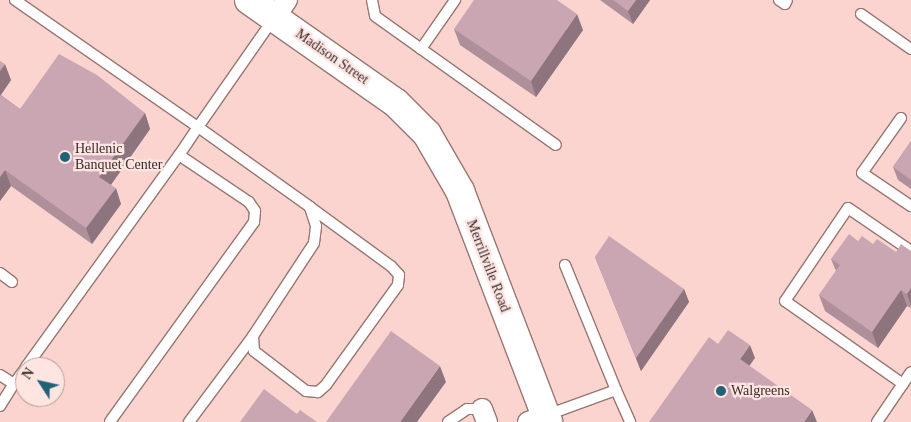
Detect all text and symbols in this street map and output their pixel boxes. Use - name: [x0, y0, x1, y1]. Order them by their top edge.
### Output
- street label: Madison Street: [292, 26, 372, 88]
- place label: Hellenic Banquet Center: [75, 141, 162, 174]
- marker: Hellenic Banquet Center: [59, 151, 71, 163]
- street label: Merrillville Road: [463, 217, 513, 315]
- north arrow: [15, 357, 65, 407]
- text: N: [19, 365, 37, 382]
- place label: Walgreens: [731, 383, 790, 399]
- marker: Walgreens: [715, 385, 727, 397]

